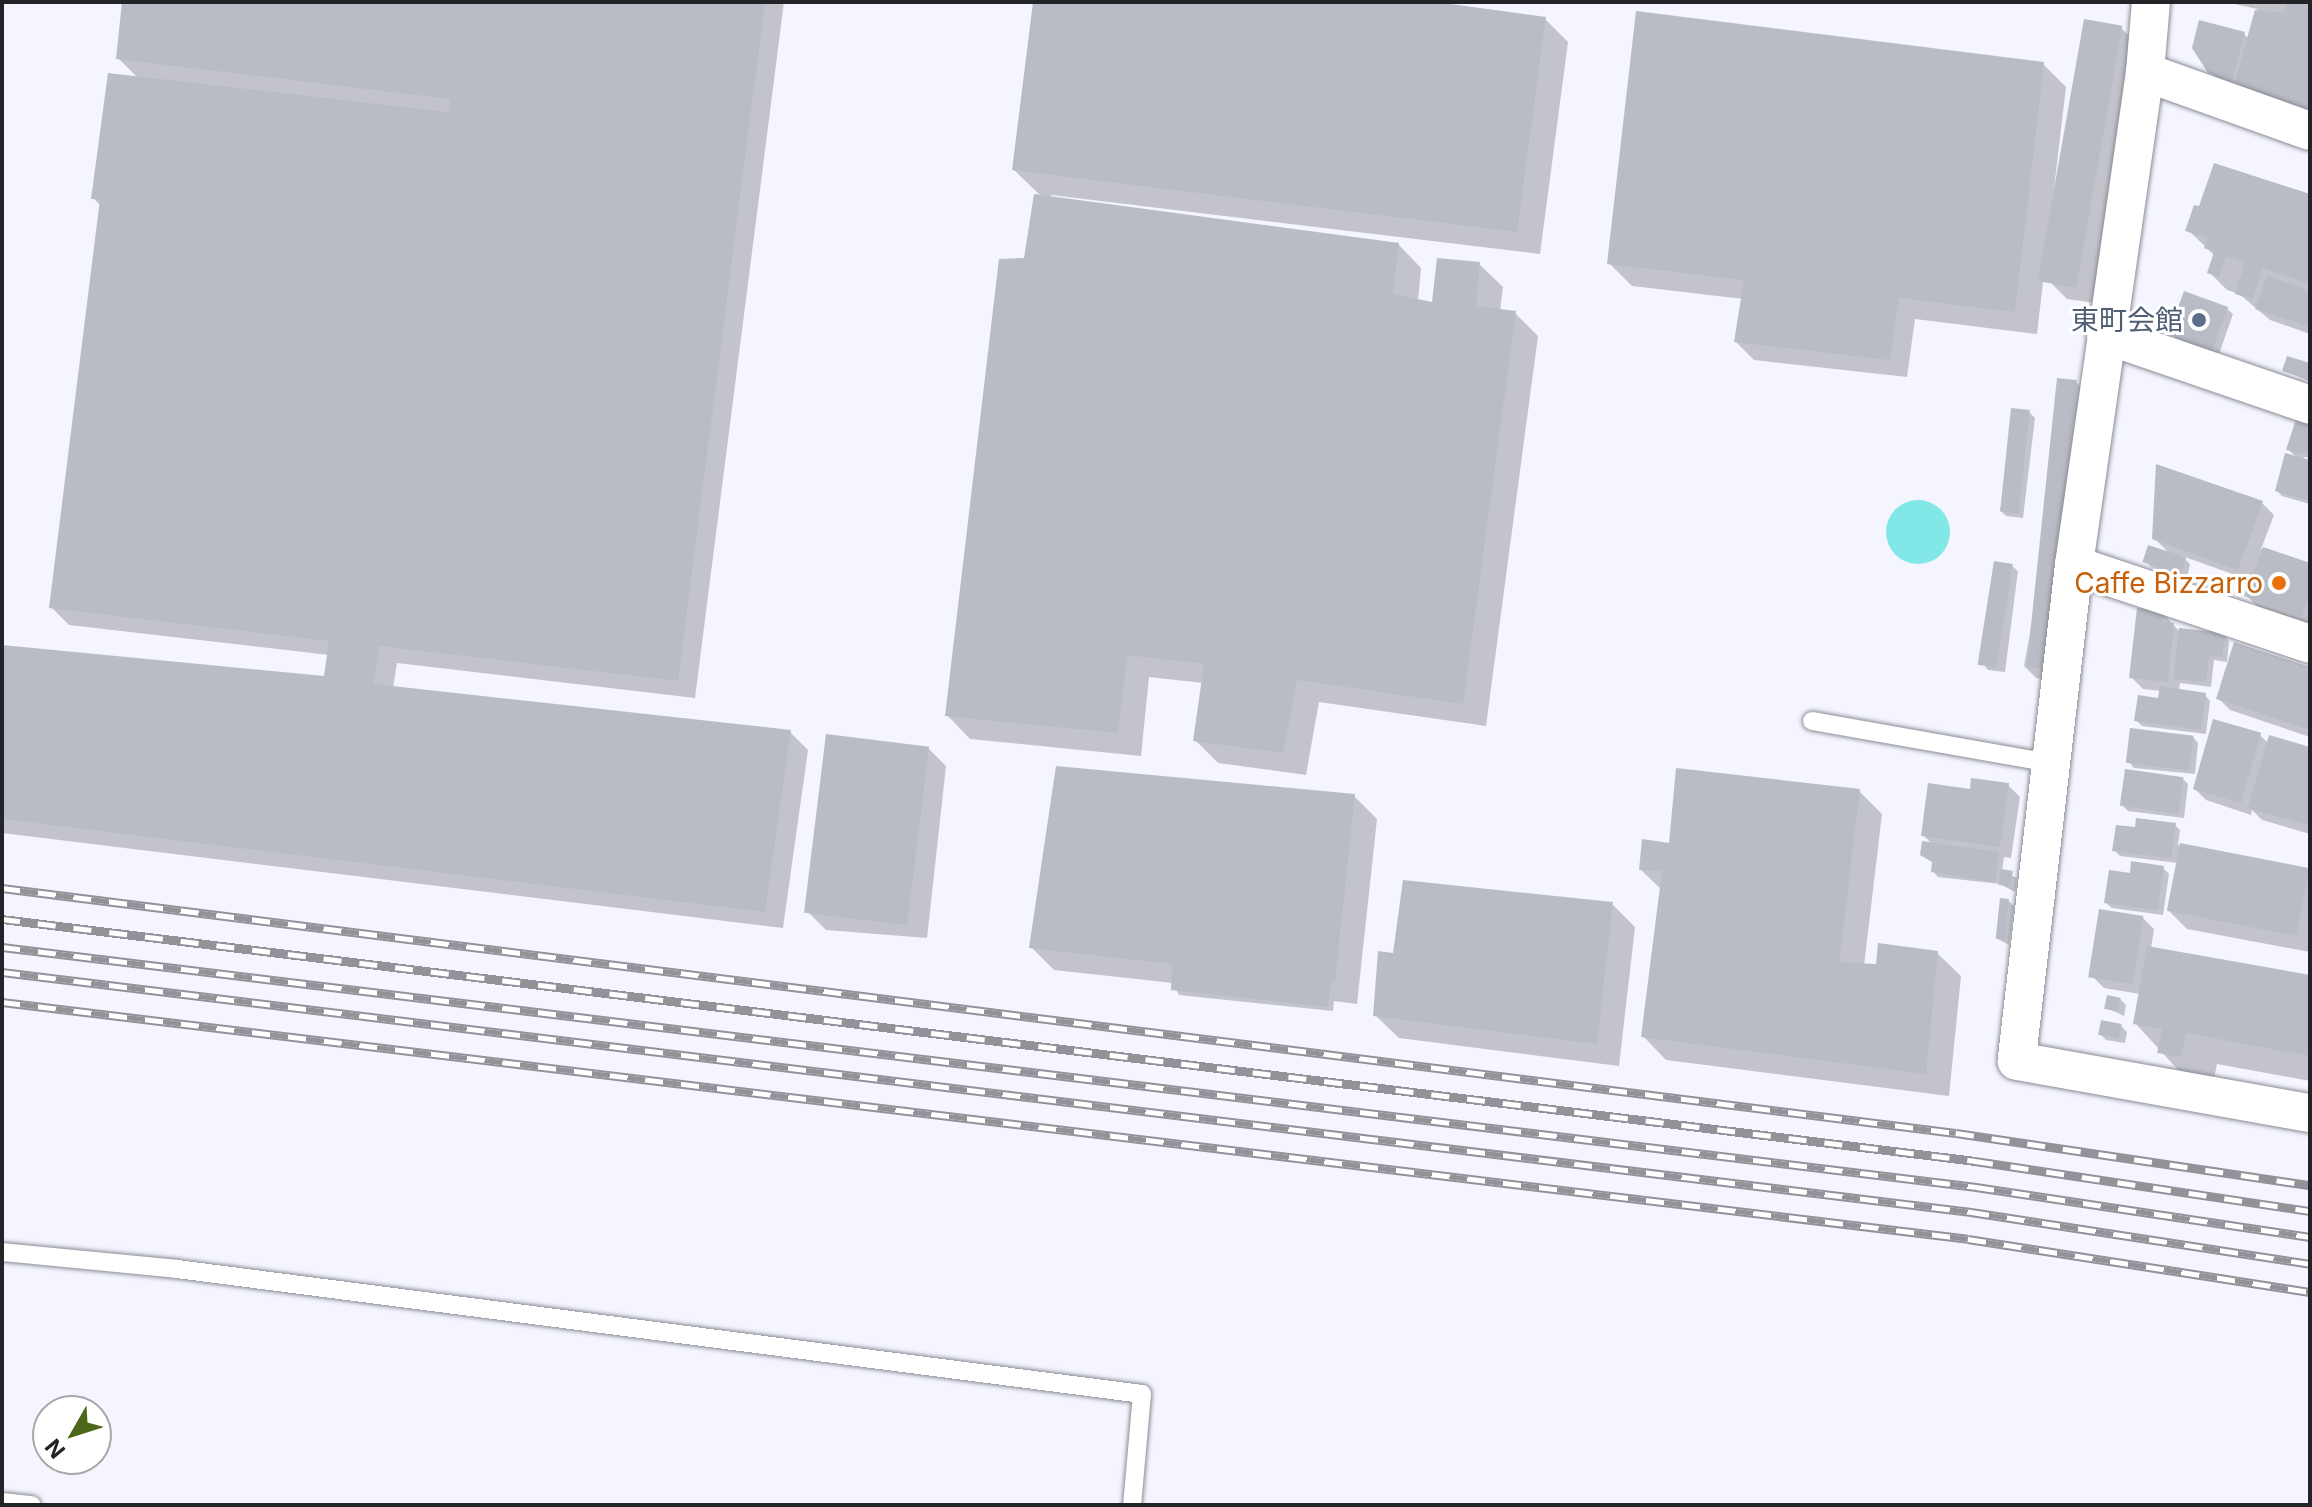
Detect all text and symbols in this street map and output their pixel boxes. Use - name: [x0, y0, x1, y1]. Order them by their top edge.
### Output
- place label: 東町会館: [2071, 303, 2183, 337]
- marker: 東町会館: [2190, 311, 2208, 329]
- place label: Caffe Bizzarro: [2074, 566, 2263, 600]
- marker: Caffe Bizzarro: [2270, 574, 2288, 592]
- north arrow: [32, 1395, 112, 1475]
- text: N: [40, 1434, 70, 1464]

